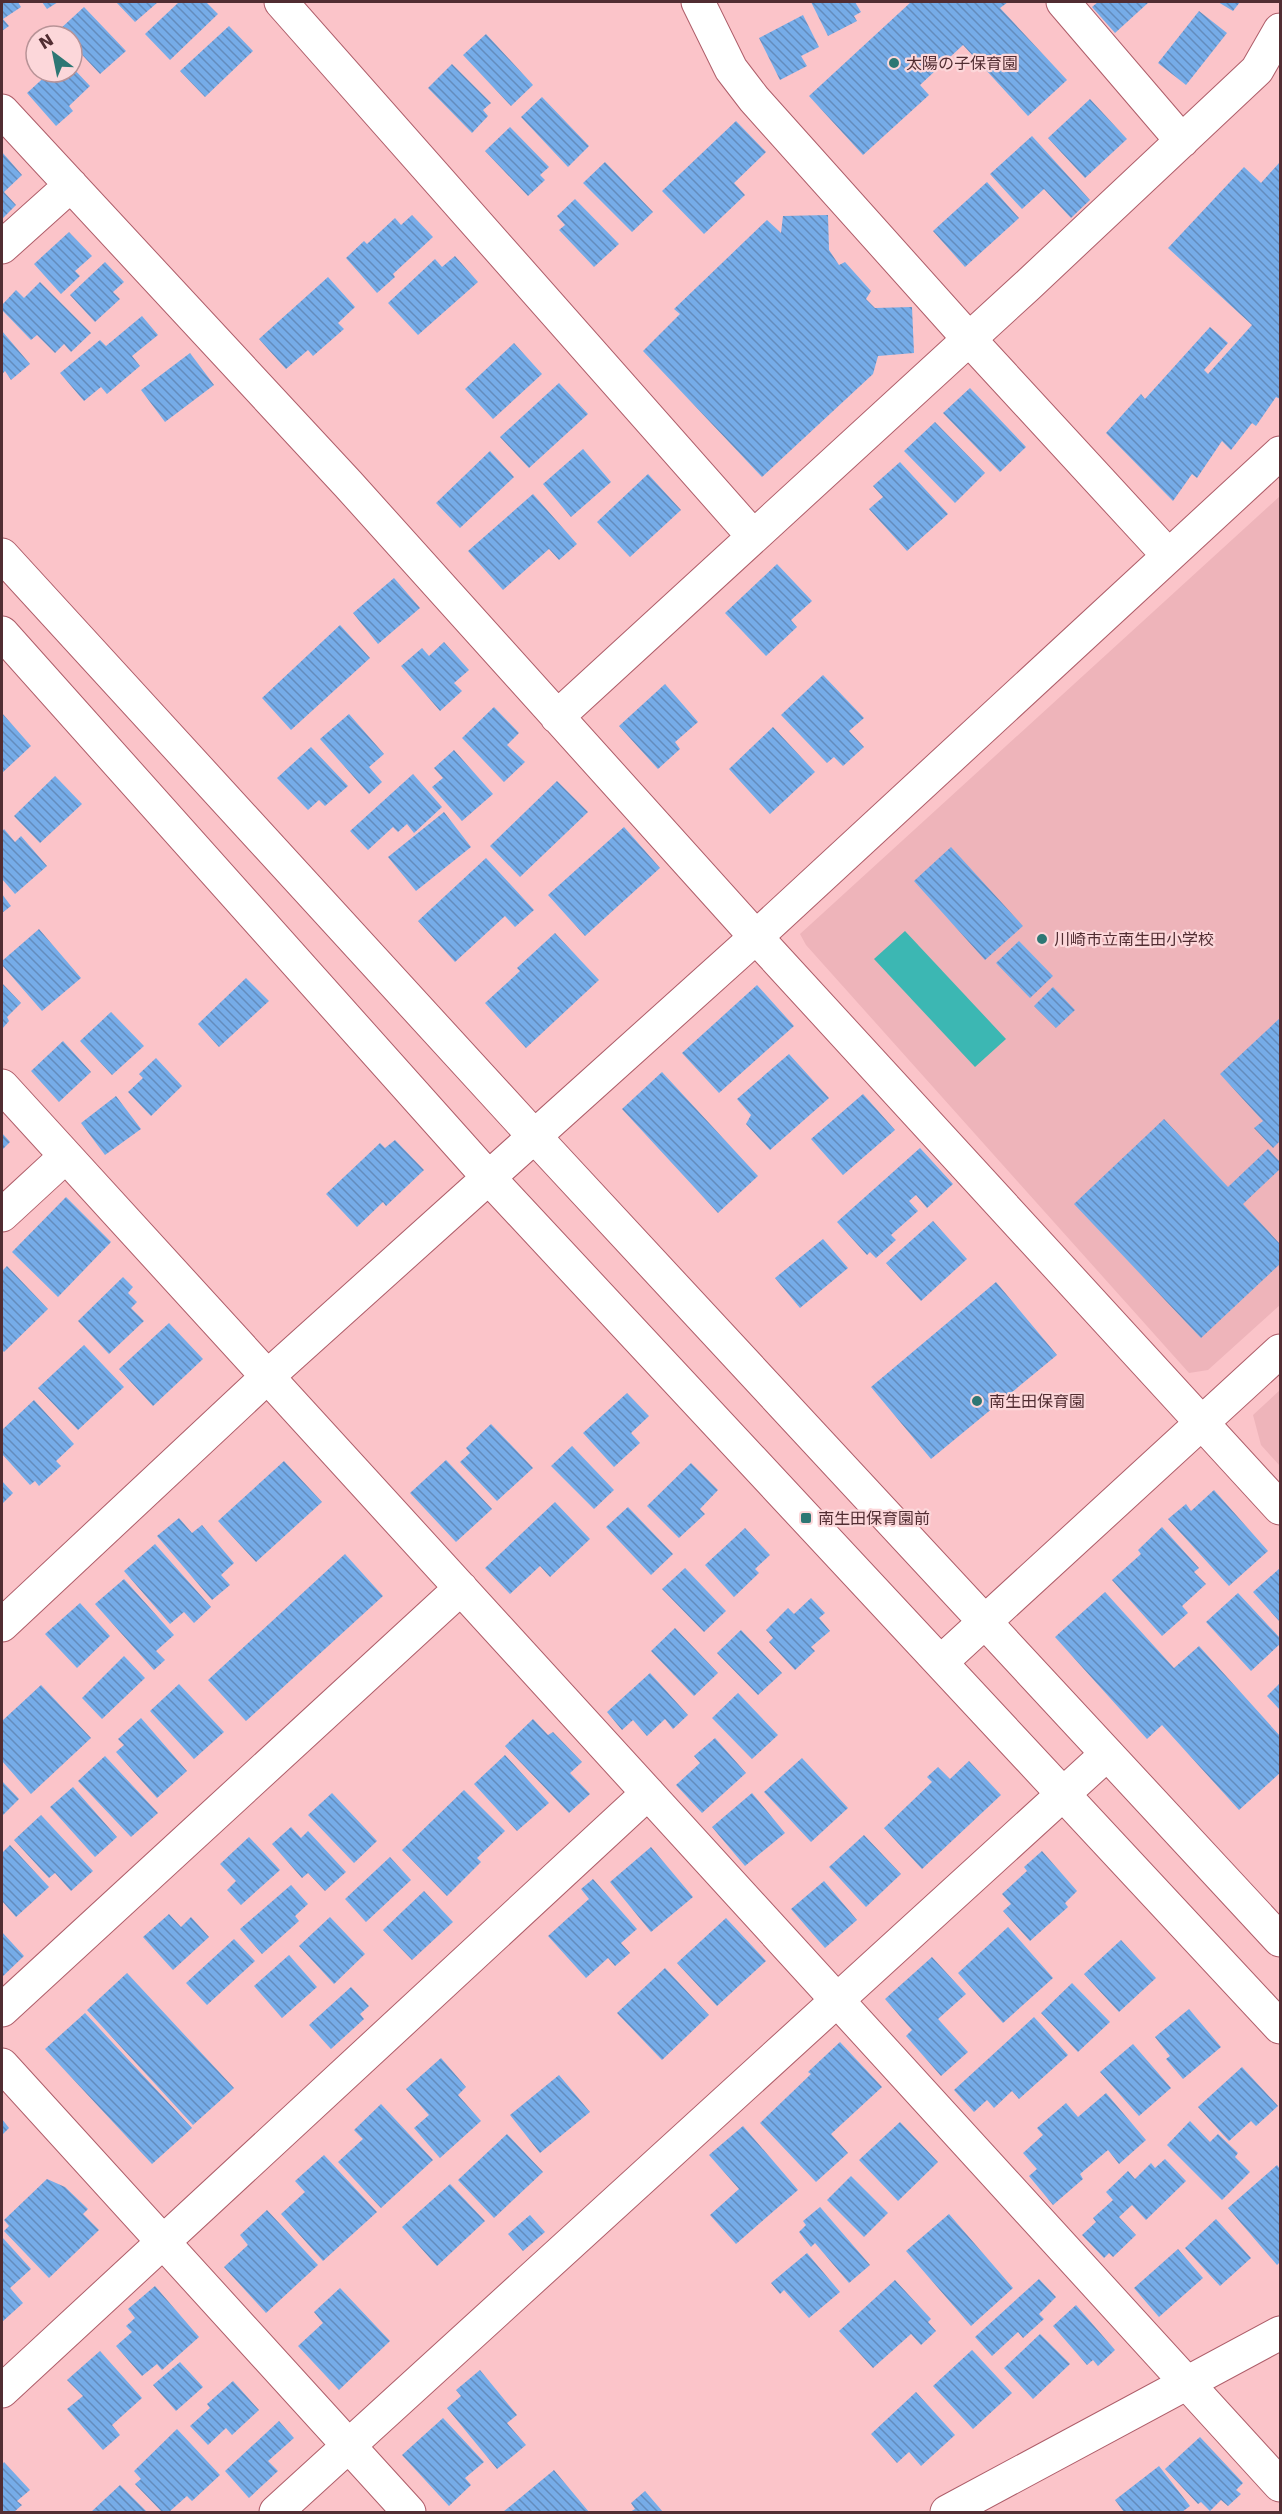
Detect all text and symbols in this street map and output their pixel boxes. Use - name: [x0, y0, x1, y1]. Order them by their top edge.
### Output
- north arrow: [24, 24, 84, 84]
- text: N: [36, 30, 57, 53]
- place label: 太陽の子保育園: [906, 54, 1018, 73]
- marker: 太陽の子保育園: [887, 56, 901, 70]
- place label: 川崎市立南生田小学校: [1054, 930, 1214, 949]
- marker: 川崎市立南生田小学校: [1035, 932, 1049, 946]
- place label: 南生田保育園: [989, 1392, 1085, 1411]
- marker: 南生田保育園: [970, 1394, 984, 1408]
- place label: 南生田保育園前: [818, 1509, 930, 1528]
- marker: 南生田保育園前: [799, 1511, 813, 1525]

